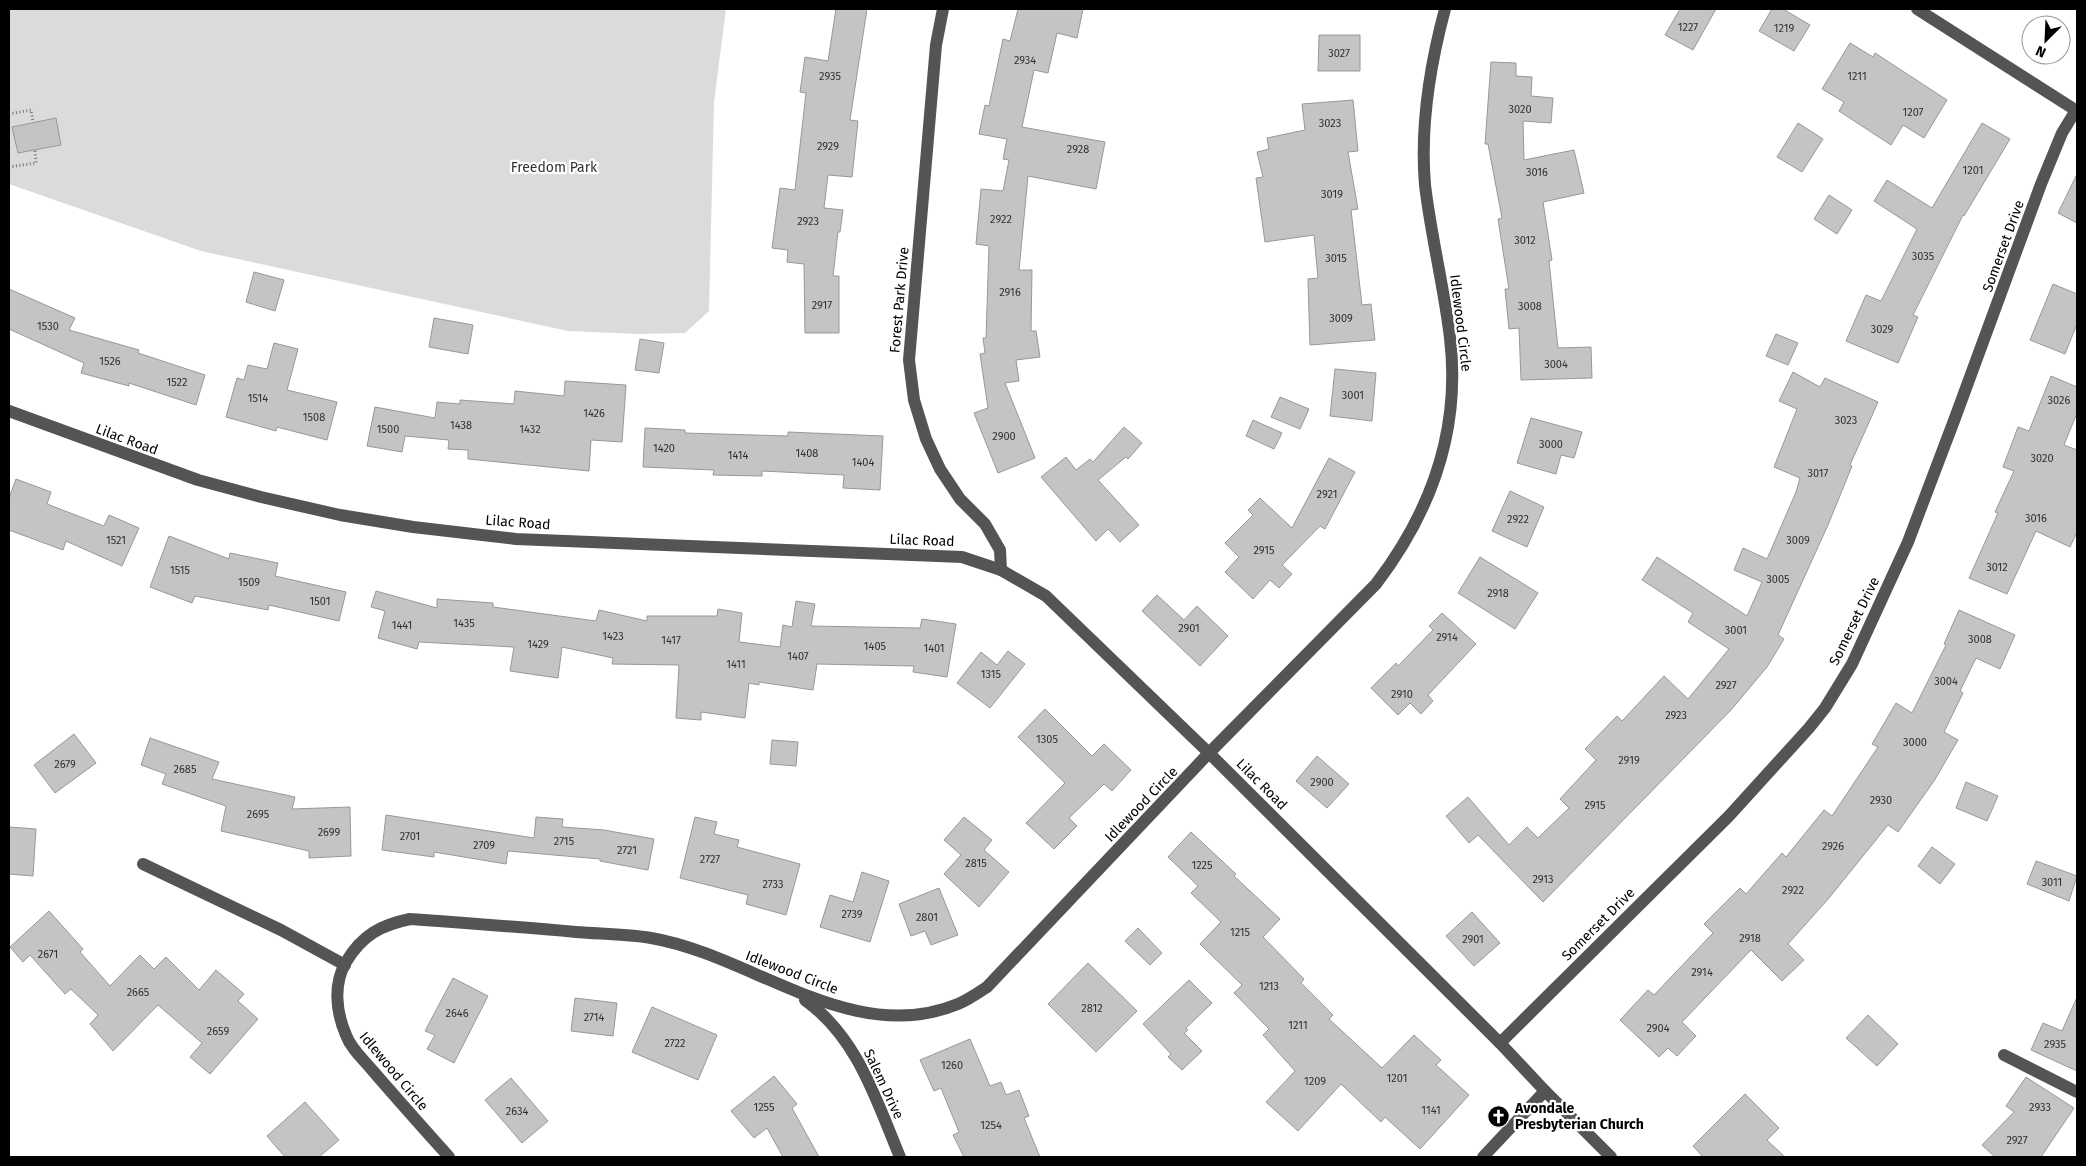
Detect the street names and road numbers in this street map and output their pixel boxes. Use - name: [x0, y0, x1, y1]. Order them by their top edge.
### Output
- street label: Somerset Drive: [1979, 198, 2028, 294]
- street label: Forest Park Drive: [886, 246, 913, 354]
- street label: Idlewood Circle: [1446, 274, 1475, 373]
- street label: Lilac Road: [93, 420, 160, 459]
- street label: Lilac Road: [485, 512, 551, 533]
- street label: Lilac Road: [889, 531, 955, 550]
- street label: Somerset Drive: [1826, 574, 1883, 668]
- street label: Lilac Road: [1233, 755, 1291, 813]
- street label: Idlewood Circle: [1101, 763, 1181, 845]
- street label: Somerset Drive: [1558, 884, 1638, 964]
- street label: Idlewood Circle: [743, 947, 841, 998]
- street label: Idlewood Circle: [356, 1028, 432, 1114]
- street label: Salem Drive: [860, 1046, 907, 1122]

